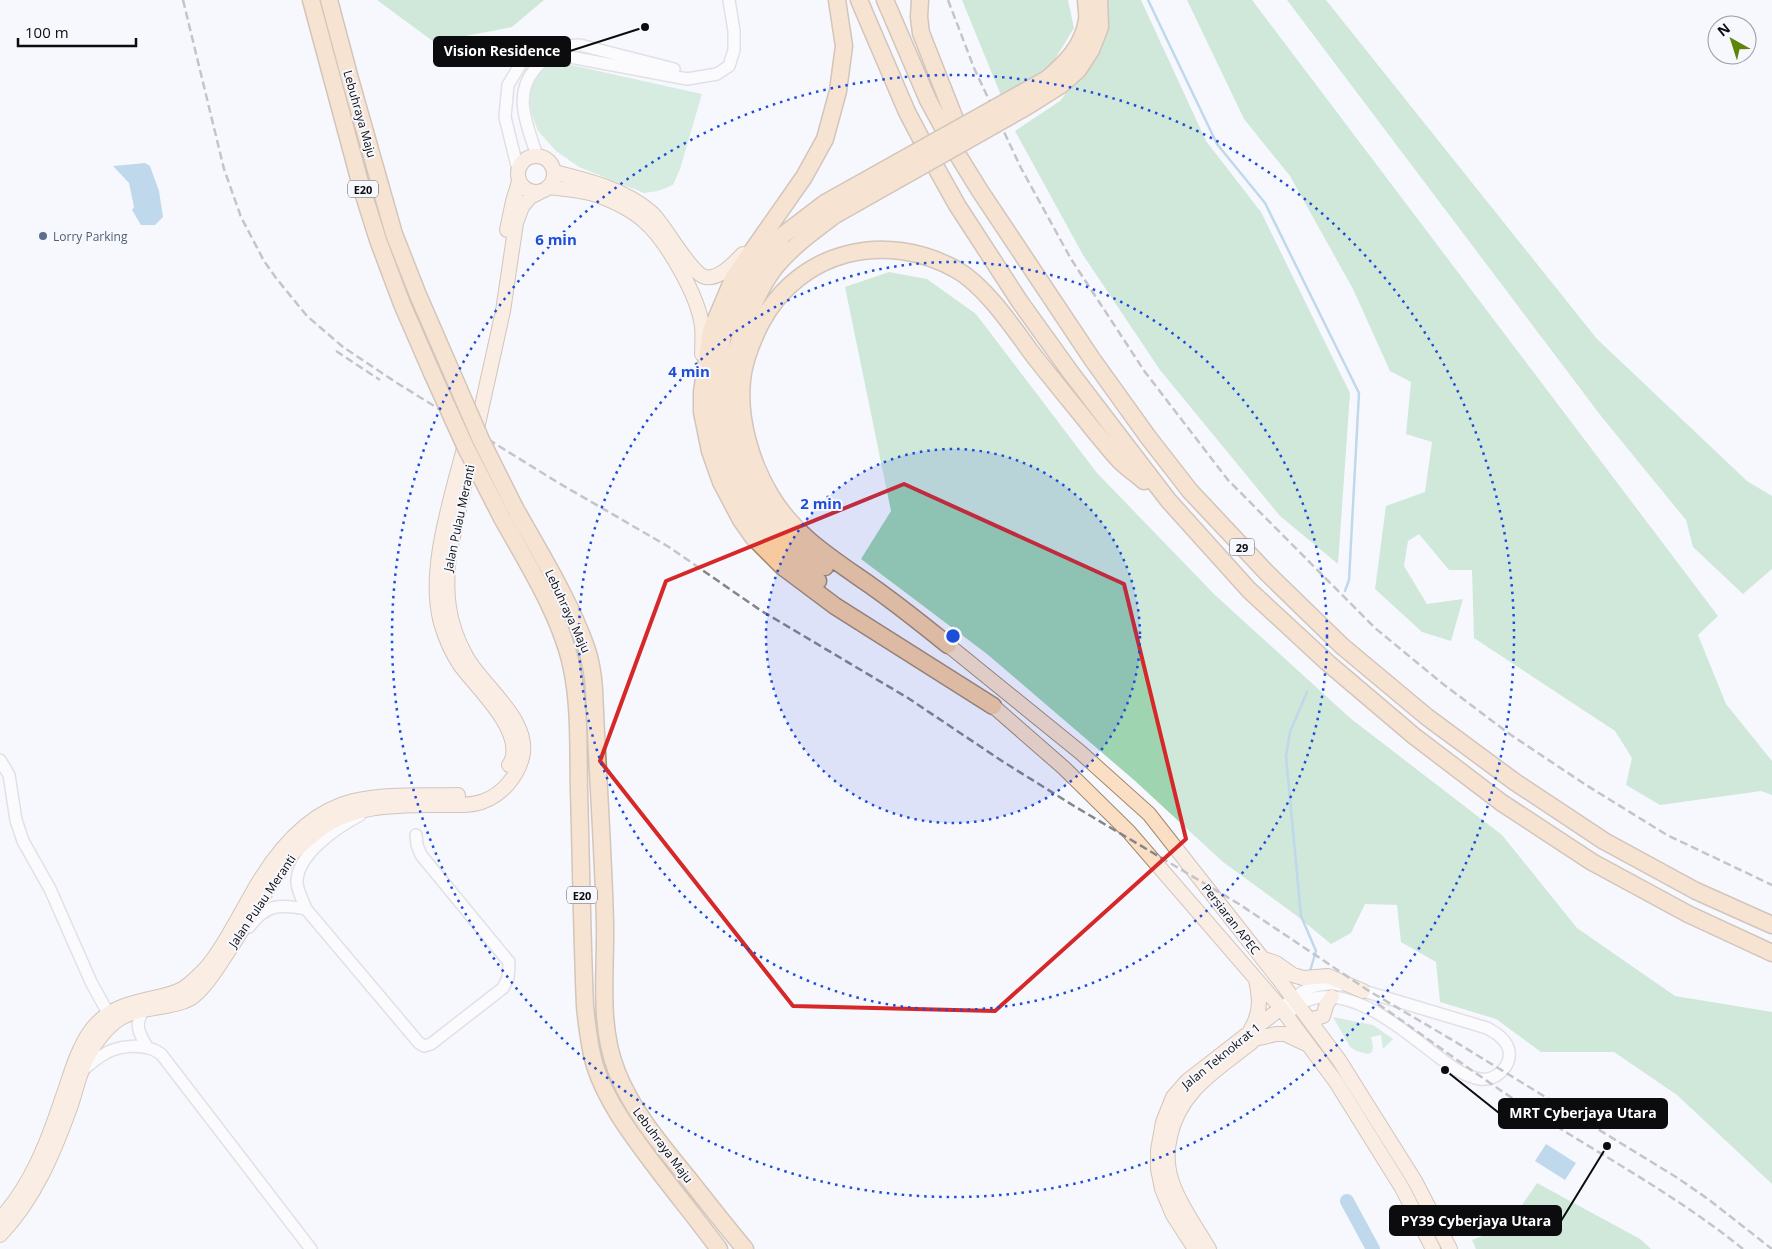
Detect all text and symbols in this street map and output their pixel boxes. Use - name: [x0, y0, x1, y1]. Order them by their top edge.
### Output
- scale bar: [18, 15, 135, 47]
- north arrow: [1707, 15, 1757, 65]
- text: N: [1713, 19, 1734, 40]
- text: 100 m: [25, 22, 69, 42]
- callout: Vision Residence: [434, 37, 570, 66]
- text: Vision Residence: [444, 41, 560, 60]
- street label: Lebuhraya Maju: [339, 68, 381, 160]
- road number: E20: [348, 180, 378, 198]
- place label: Lorry Parking: [53, 228, 128, 245]
- text: 6 min: [535, 229, 577, 249]
- marker: Lorry Parking: [37, 230, 49, 242]
- text: 4 min: [668, 361, 710, 381]
- street label: Jalan Pulau Meranti: [439, 463, 479, 574]
- text: 2 min: [800, 493, 842, 513]
- road number: 29: [1230, 538, 1254, 556]
- street label: Lebuhraya Maju: [541, 566, 595, 656]
- centre of rings: [944, 627, 962, 645]
- street label: Jalan Pulau Meranti: [224, 851, 299, 952]
- street label: Persiaran APEC: [1198, 880, 1264, 958]
- road number: E20: [567, 886, 597, 904]
- street label: Jalan Teknokrat 1: [1177, 1019, 1264, 1094]
- callout: MRT Cyberjaya Utara: [1499, 1099, 1667, 1128]
- text: MRT Cyberjaya Utara: [1509, 1103, 1657, 1122]
- street label: Lebuhraya Maju: [629, 1104, 697, 1186]
- callout: PY39 Cyberjaya Utara: [1390, 1206, 1561, 1235]
- text: PY39 Cyberjaya Utara: [1401, 1211, 1551, 1230]

